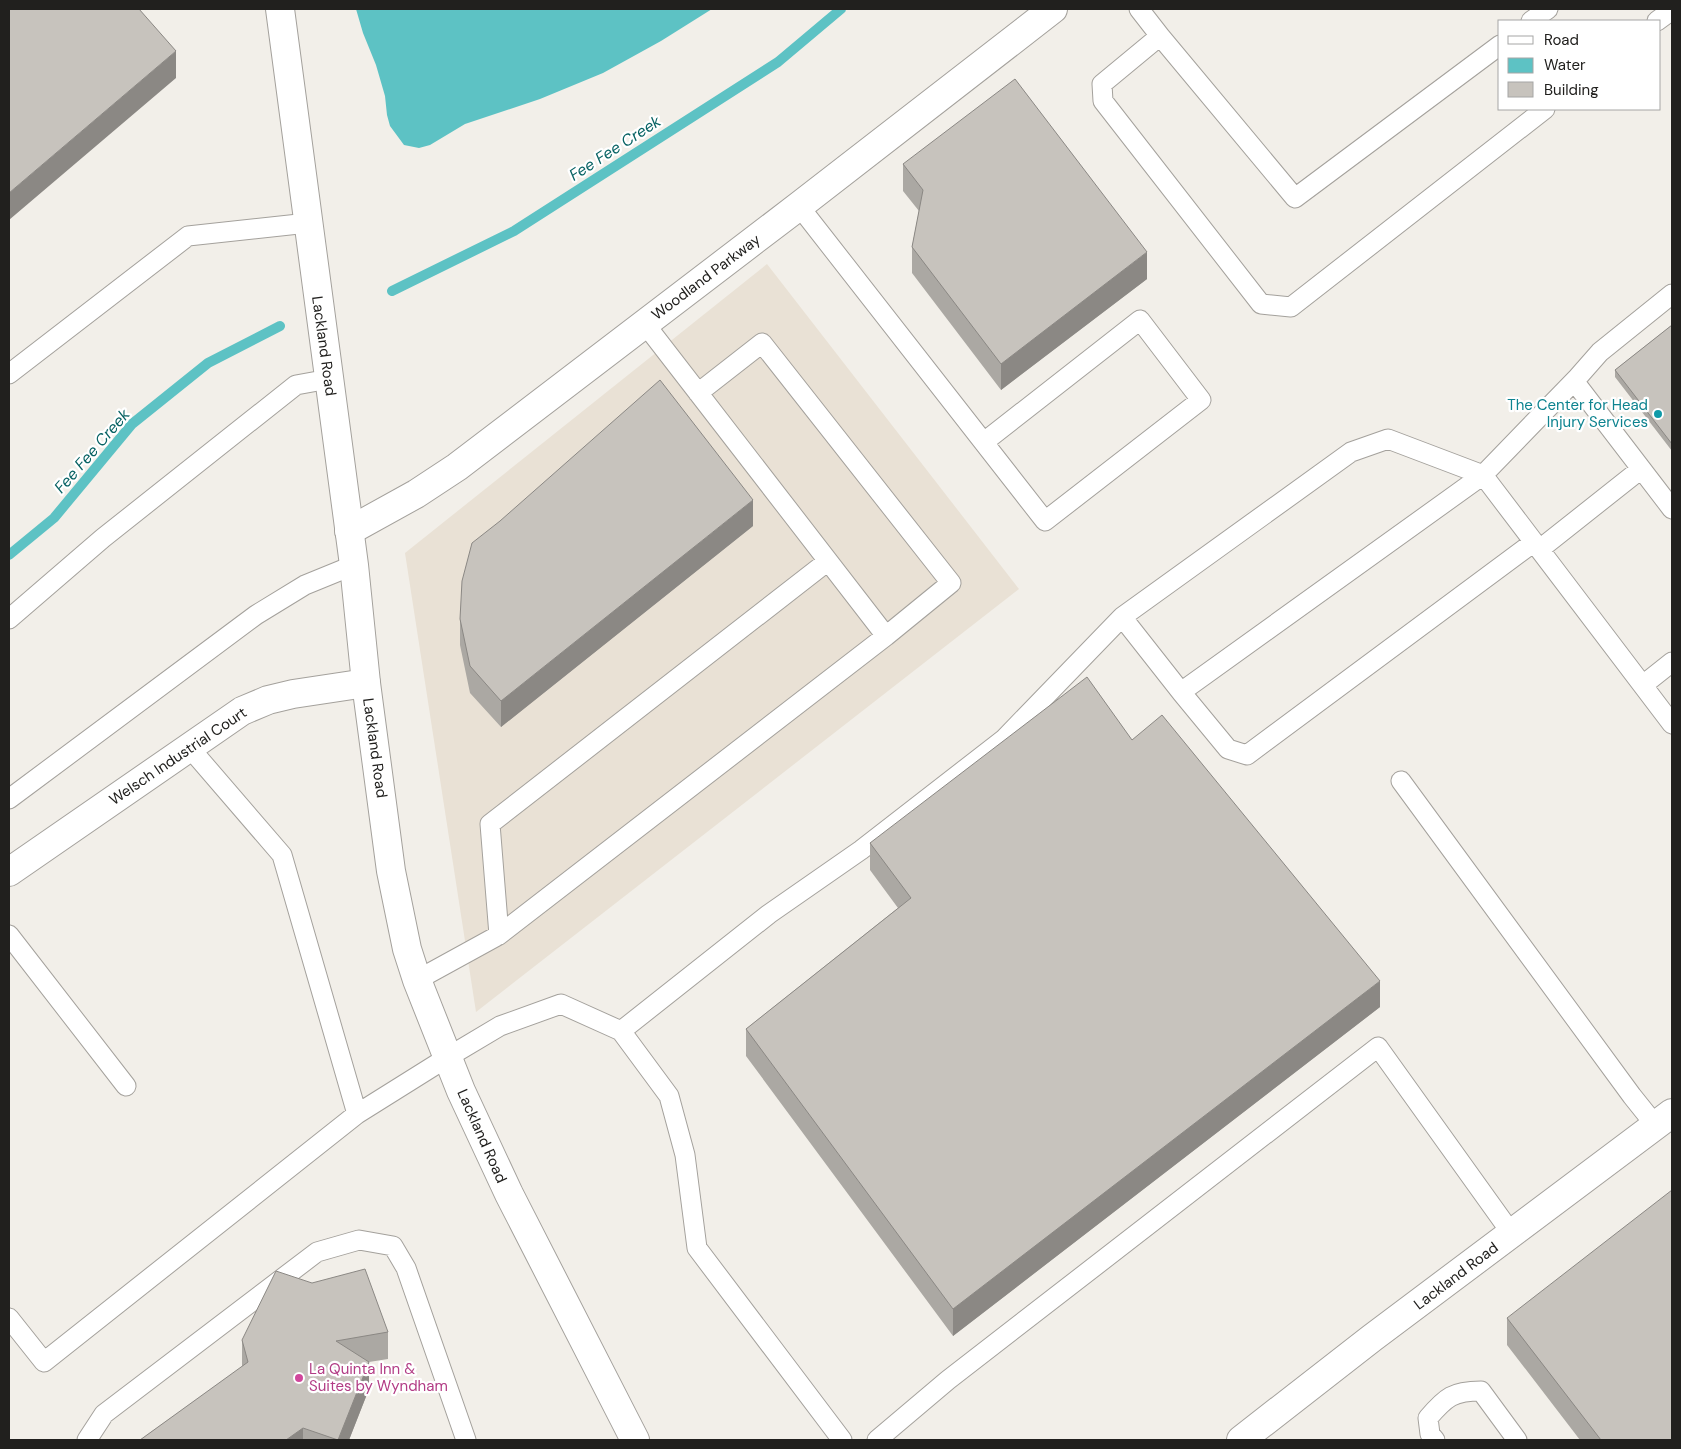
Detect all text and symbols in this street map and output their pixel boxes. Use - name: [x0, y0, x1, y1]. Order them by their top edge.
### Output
- legend: [1498, 20, 1661, 110]
- text: Road: [1544, 30, 1579, 50]
- text: Water: [1544, 55, 1586, 75]
- text: Building: [1544, 80, 1599, 100]
- water label: Fee Fee Creek: [565, 110, 666, 185]
- street label: Woodland Parkway: [647, 229, 765, 325]
- street label: Lackland Road: [307, 295, 341, 397]
- place label: The Center for Head Injury Services: [1507, 395, 1648, 432]
- water label: Fee Fee Creek: [50, 404, 135, 498]
- marker: The Center for Head Injury Services: [1652, 408, 1664, 420]
- street label: Lackland Road: [358, 697, 392, 799]
- street label: Welsch Industrial Court: [105, 702, 251, 810]
- street label: Lackland Road: [452, 1086, 512, 1186]
- street label: Lackland Road: [1410, 1238, 1502, 1314]
- place label: La Quinta Inn & Suites by Wyndham: [309, 1359, 448, 1396]
- marker: La Quinta Inn & Suites by Wyndham: [293, 1372, 305, 1384]

